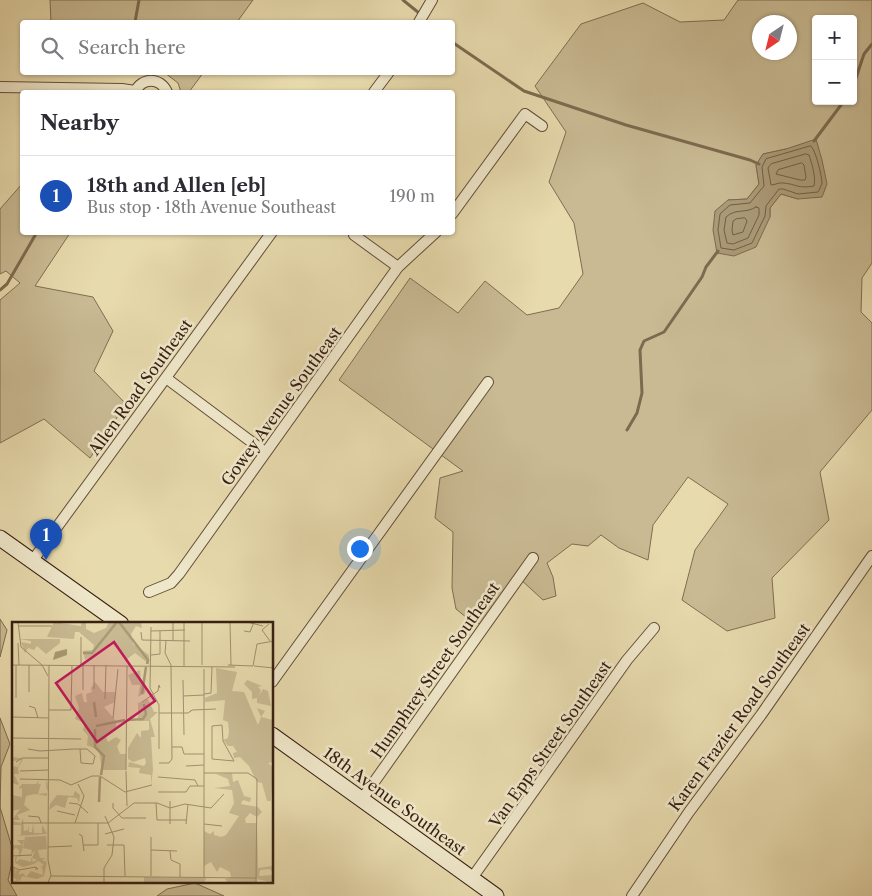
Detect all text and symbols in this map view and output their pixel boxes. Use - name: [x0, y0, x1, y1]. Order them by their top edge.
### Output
- north arrow: [752, 15, 797, 60]
- map controls: [812, 15, 857, 105]
- button: +: [812, 15, 857, 60]
- search box: [20, 20, 455, 75]
- icon: search: [38, 34, 66, 62]
- text: Search here: [78, 36, 186, 59]
- button: −: [812, 60, 857, 105]
- text: Nearby: [40, 110, 119, 135]
- text: 18th and Allen [eb]: [87, 174, 266, 197]
- text: 1: [52, 186, 60, 206]
- text: 190 m: [390, 186, 435, 206]
- text: Bus stop · 18th Avenue Southeast: [87, 197, 336, 217]
- street label: Allen Road Southeast: [83, 315, 196, 460]
- street label: Gowey Avenue Southeast: [217, 322, 346, 489]
- pin: 1: [30, 519, 62, 560]
- your location: [347, 536, 373, 562]
- street label: Humphrey Street Southeast: [366, 578, 504, 762]
- street label: Karen Frazier Road Southeast: [664, 619, 814, 815]
- inset map: [12, 622, 274, 884]
- street label: Van Epps Street Southeast: [484, 656, 616, 832]
- street label: 18th Avenue Southeast: [320, 743, 471, 860]

